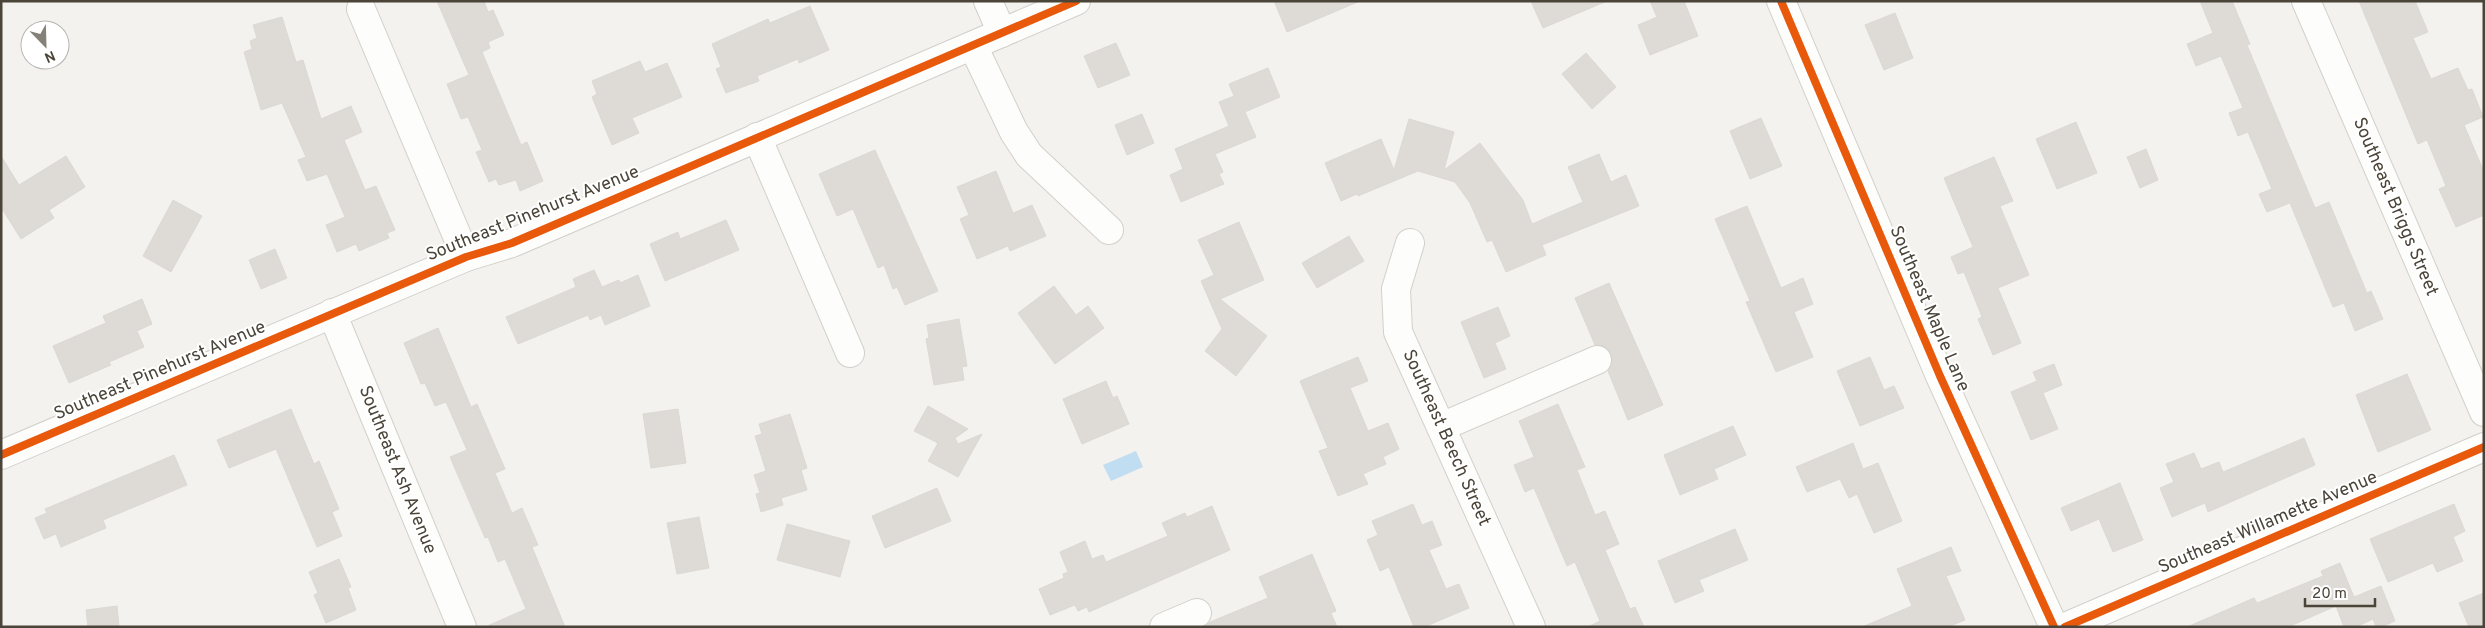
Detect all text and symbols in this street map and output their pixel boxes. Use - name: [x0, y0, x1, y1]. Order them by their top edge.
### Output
- north arrow: [20, 20, 70, 70]
- text: N: [42, 46, 57, 65]
- street label: Southeast Briggs Street: [2347, 114, 2443, 300]
- street label: Southeast Pinehurst Avenue: [423, 161, 643, 267]
- street label: Southeast Maple Lane: [1884, 223, 1974, 395]
- street label: Southeast Pinehurst Avenue: [51, 316, 269, 426]
- street label: Southeast Beech Street: [1397, 346, 1495, 530]
- street label: Southeast Ash Avenue: [353, 382, 441, 558]
- street label: Southeast Willamette Avenue: [2155, 466, 2381, 580]
- scale bar: [2305, 576, 2375, 608]
- text: 20 m: [2312, 585, 2347, 604]

